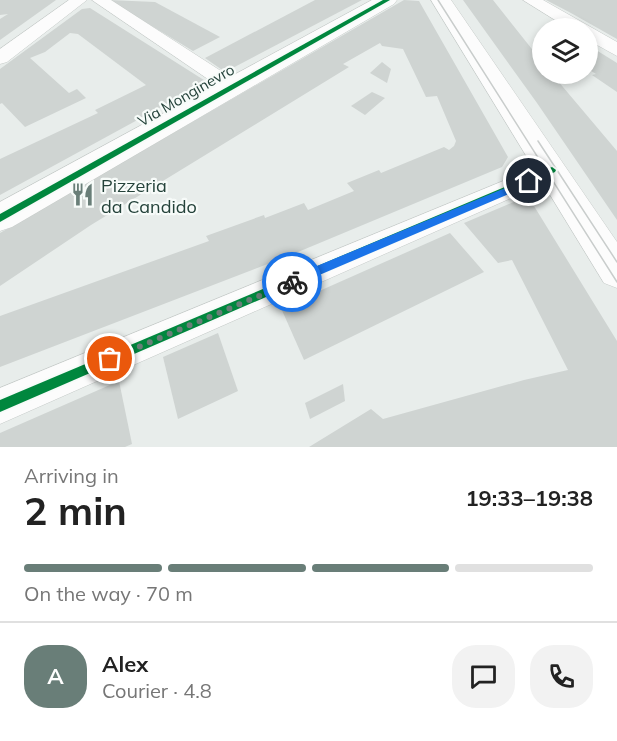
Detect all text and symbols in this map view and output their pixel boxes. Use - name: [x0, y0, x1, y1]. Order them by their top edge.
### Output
- map controls: [532, 18, 598, 84]
- button: layers: [532, 18, 598, 84]
- street label: Via Monginevro: [134, 60, 238, 130]
- pin: [503, 155, 554, 206]
- icon: home: [512, 164, 545, 197]
- place label: Pizzeria da Candido: [101, 174, 197, 218]
- restaurant icon: Pizzeria da Candido: [70, 182, 96, 208]
- courier: [262, 252, 322, 312]
- icon: bike: [276, 266, 309, 299]
- pin: [84, 333, 135, 384]
- icon: bag: [93, 342, 126, 375]
- text: Arriving in: [24, 463, 119, 488]
- text: 19:33–19:38: [465, 484, 593, 512]
- text: 2 min: [24, 486, 127, 535]
- text: On the way · 70 m: [24, 581, 193, 606]
- button: chat: [452, 645, 515, 708]
- button: phone: [530, 645, 593, 708]
- text: Alex: [102, 650, 148, 678]
- text: A: [47, 662, 64, 690]
- text: Courier · 4.8: [102, 678, 212, 703]

